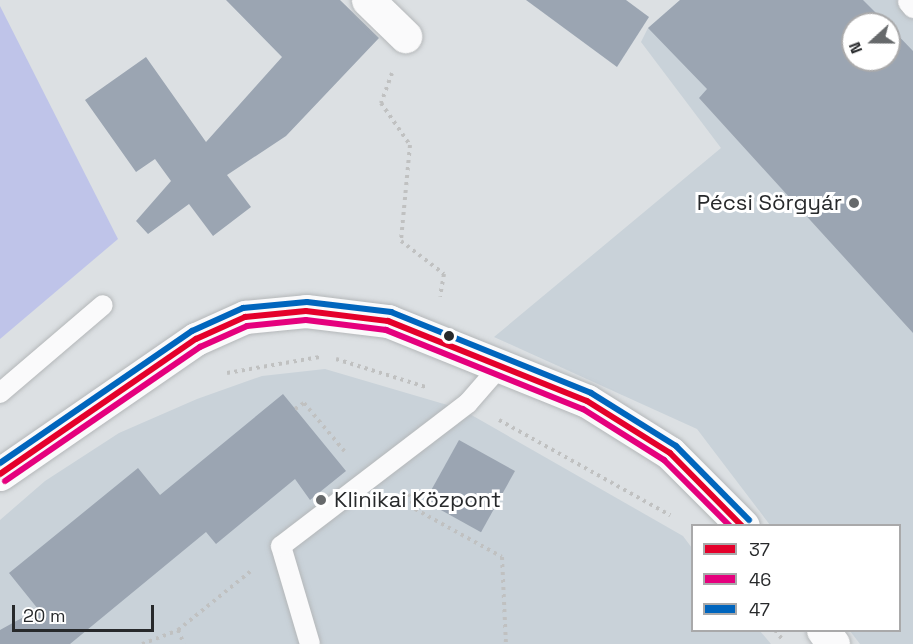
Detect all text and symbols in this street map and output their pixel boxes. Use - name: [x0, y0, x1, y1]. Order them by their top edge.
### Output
- north arrow: [841, 12, 901, 72]
- text: N: [844, 39, 867, 57]
- place label: Pécsi Sörgyár: [697, 190, 842, 216]
- marker: Pécsi Sörgyár: [847, 196, 861, 210]
- unlabelled marker: [443, 330, 455, 342]
- place label: Klinikai Központ: [334, 487, 501, 513]
- marker: Klinikai Központ: [312, 491, 330, 509]
- legend: [691, 524, 901, 632]
- text: 37: [749, 538, 770, 561]
- text: 46: [749, 568, 771, 591]
- scale bar: [15, 593, 158, 631]
- text: 47: [749, 598, 770, 621]
- text: 20 m: [23, 604, 66, 627]

